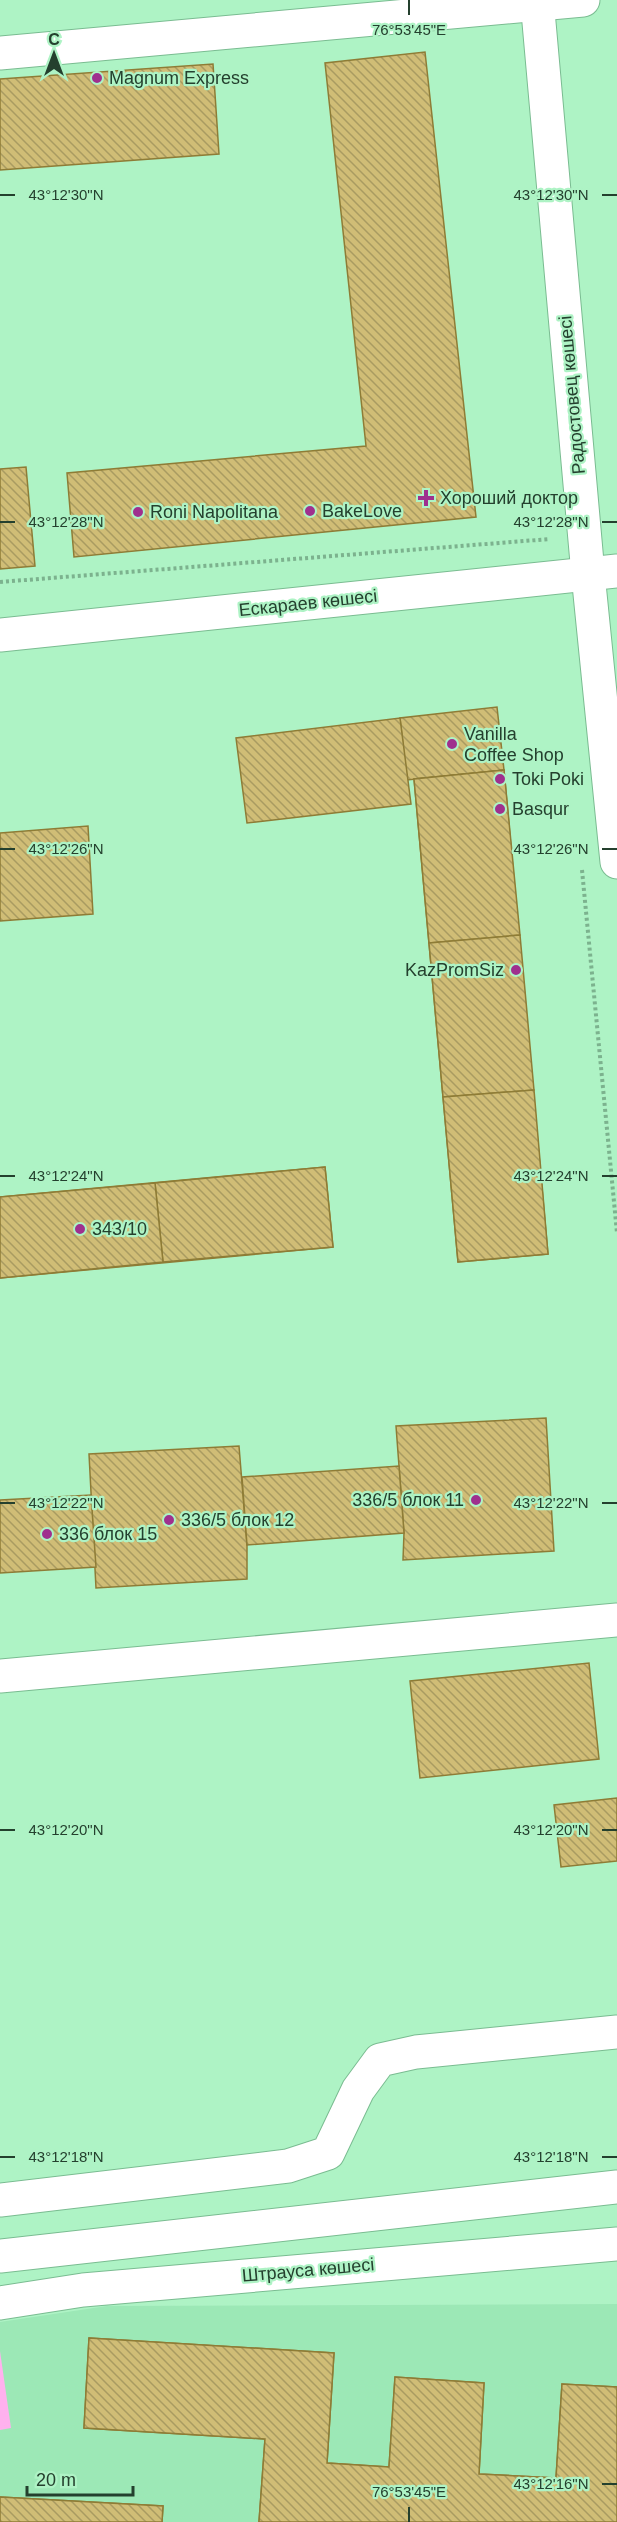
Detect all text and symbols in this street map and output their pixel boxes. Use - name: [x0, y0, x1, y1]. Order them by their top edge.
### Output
- text: 76°53'45"E: [372, 21, 446, 38]
- north arrow: [24, 24, 84, 84]
- text: С: [48, 31, 60, 48]
- place label: Magnum Express: [109, 68, 249, 88]
- marker: Magnum Express: [90, 71, 104, 85]
- text: 43°12'30"N: [28, 186, 104, 203]
- text: 43°12'30"N: [513, 186, 589, 203]
- street label: Радостовец көшесі: [555, 315, 589, 475]
- place label: Хороший доктор: [440, 488, 578, 508]
- marker: Хороший доктор: [417, 489, 435, 507]
- place label: BakeLove: [322, 501, 402, 521]
- place label: Roni Napolitana: [150, 502, 279, 522]
- marker: BakeLove: [303, 504, 317, 518]
- marker: Roni Napolitana: [131, 505, 145, 519]
- text: 43°12'28"N: [28, 513, 104, 530]
- text: 43°12'28"N: [513, 513, 589, 530]
- street label: Ескараев көшесі: [238, 586, 378, 620]
- place label: Vanilla Coffee Shop: [464, 724, 564, 765]
- marker: Vanilla Coffee Shop: [445, 737, 459, 751]
- place label: Toki Poki: [512, 769, 584, 789]
- marker: Toki Poki: [493, 772, 507, 786]
- place label: Basqur: [512, 799, 569, 819]
- marker: Basqur: [493, 802, 507, 816]
- text: 43°12'26"N: [28, 840, 104, 857]
- text: 43°12'26"N: [513, 840, 589, 857]
- place label: KazPromSiz: [405, 960, 504, 980]
- marker: KazPromSiz: [509, 963, 523, 977]
- text: 43°12'24"N: [28, 1167, 104, 1184]
- text: 43°12'24"N: [513, 1167, 589, 1184]
- place label: 343/10: [92, 1219, 147, 1239]
- marker: 343/10: [73, 1222, 87, 1236]
- place label: 336/5 блок 11: [352, 1490, 464, 1510]
- marker: 336/5 блок 11: [469, 1493, 483, 1507]
- text: 43°12'22"N: [28, 1494, 104, 1511]
- text: 43°12'22"N: [513, 1494, 589, 1511]
- place label: 336/5 блок 12: [181, 1510, 294, 1530]
- marker: 336/5 блок 12: [162, 1513, 176, 1527]
- place label: 336 блок 15: [59, 1524, 157, 1544]
- marker: 336 блок 15: [40, 1527, 54, 1541]
- text: 43°12'20"N: [28, 1821, 104, 1838]
- text: 43°12'20"N: [513, 1821, 589, 1838]
- text: 43°12'18"N: [28, 2148, 104, 2165]
- text: 43°12'18"N: [513, 2148, 589, 2165]
- street label: Штрауса көшесі: [241, 2254, 375, 2286]
- scale bar: [27, 2459, 134, 2497]
- text: 20 m: [36, 2470, 76, 2490]
- text: 43°12'16"N: [513, 2475, 589, 2492]
- text: 76°53'45"E: [372, 2483, 446, 2500]

